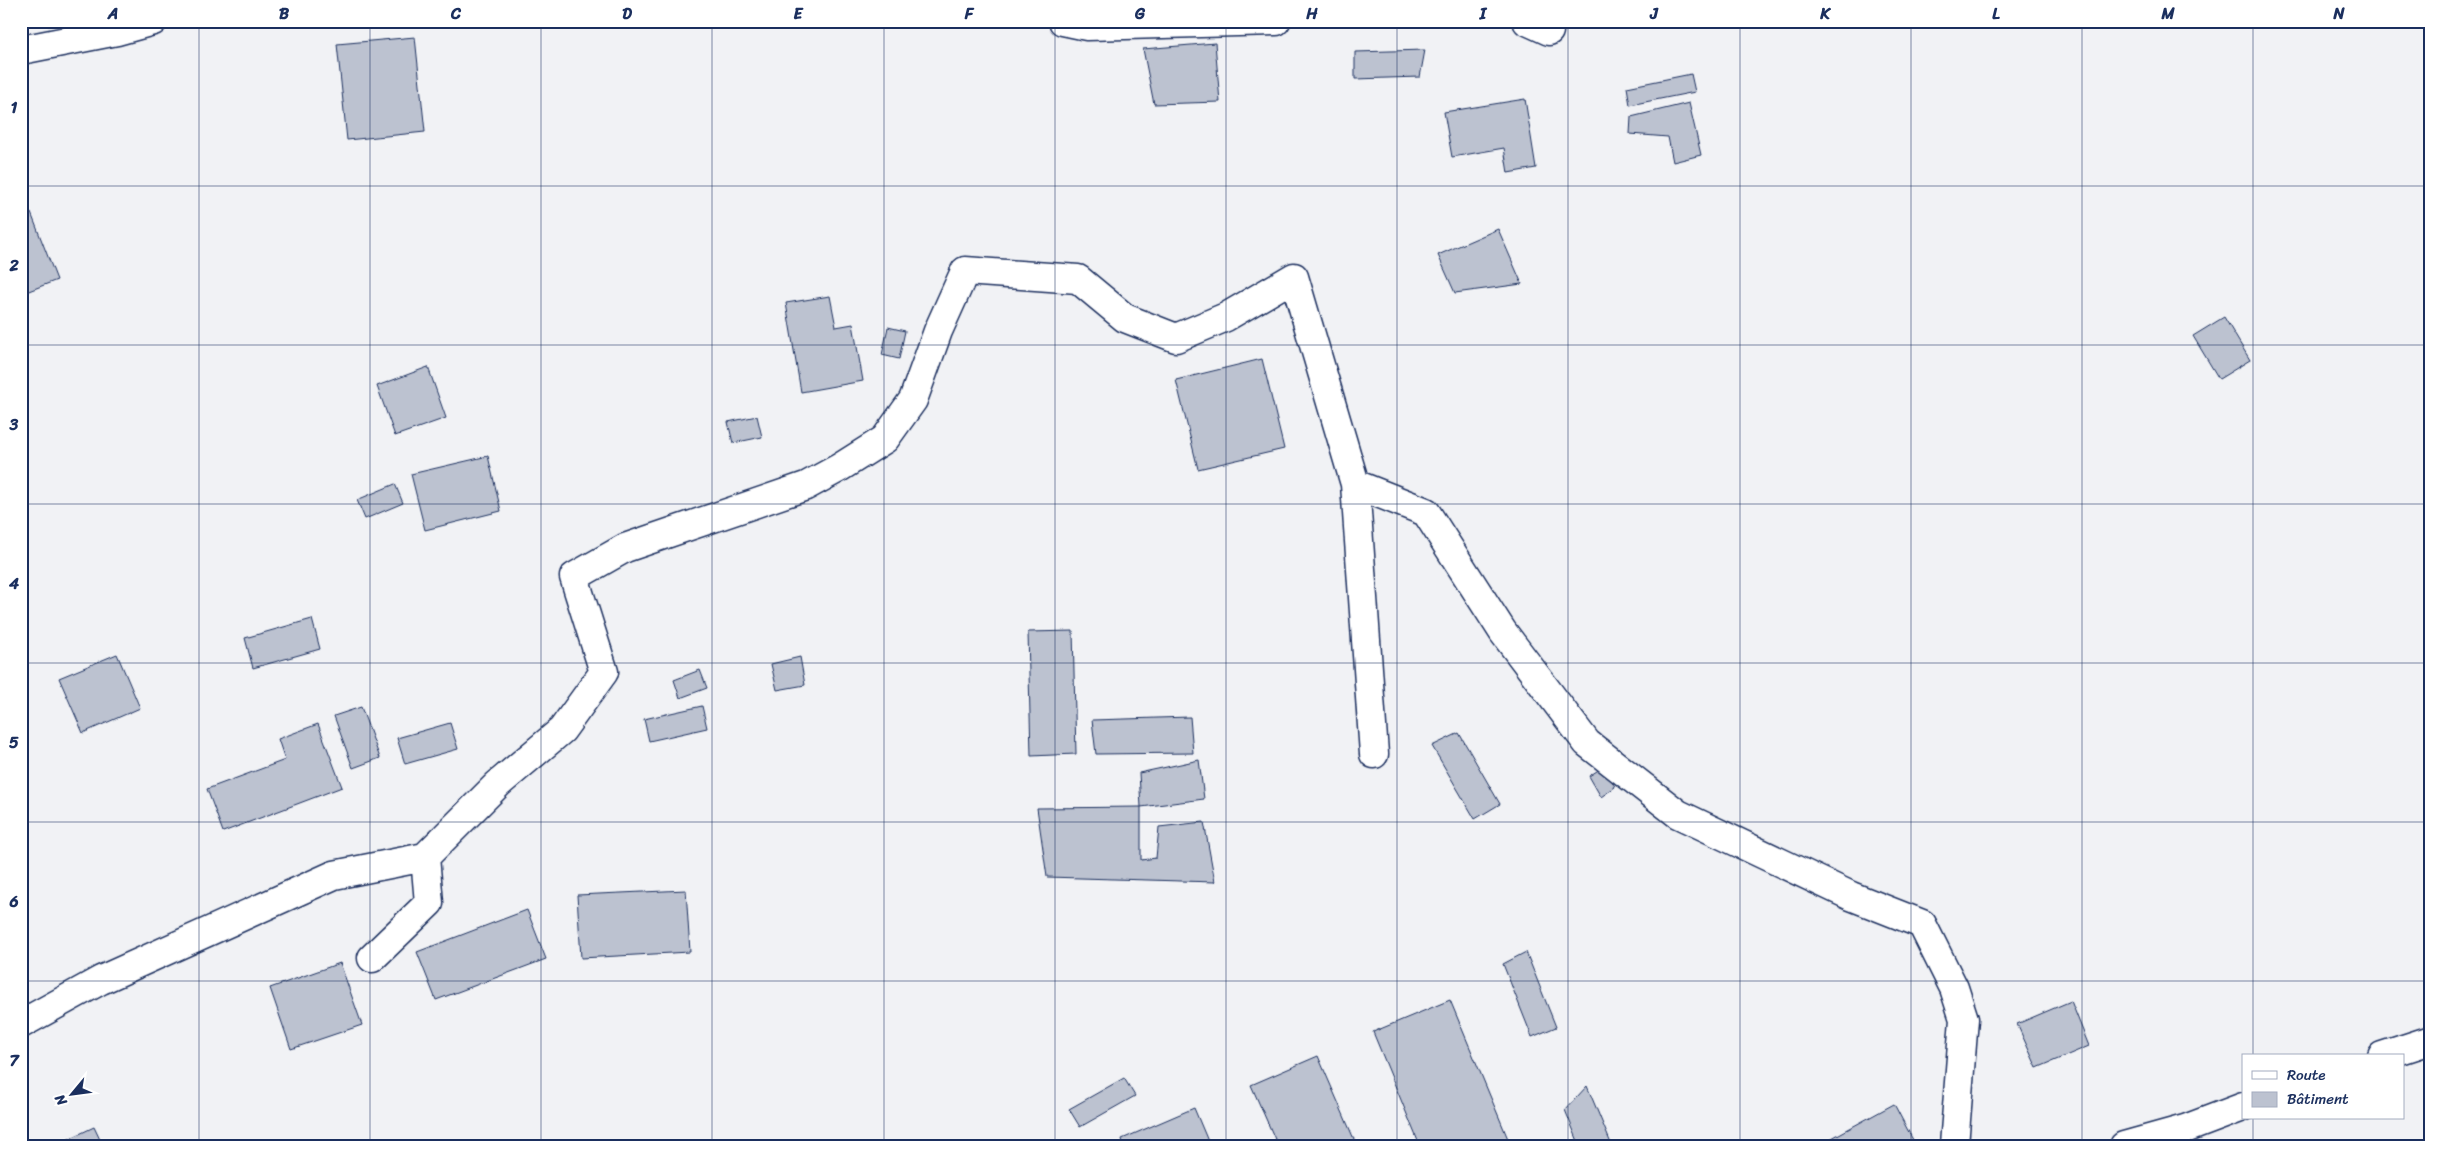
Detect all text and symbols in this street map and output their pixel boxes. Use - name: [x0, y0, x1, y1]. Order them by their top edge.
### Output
- text: A: [107, 0, 118, 28]
- text: B: [279, 0, 290, 28]
- text: C: [450, 0, 462, 28]
- text: D: [622, 0, 632, 28]
- text: E: [794, 0, 804, 28]
- text: F: [964, 0, 975, 28]
- text: G: [1134, 0, 1146, 28]
- text: H: [1305, 0, 1318, 28]
- text: I: [1479, 0, 1488, 28]
- text: J: [1649, 0, 1659, 28]
- text: K: [1819, 0, 1831, 28]
- text: L: [1992, 0, 2000, 28]
- text: M: [2160, 0, 2175, 28]
- text: N: [2332, 0, 2345, 28]
- text: 1: [11, 93, 18, 122]
- text: 2: [8, 251, 19, 280]
- text: 3: [9, 410, 19, 439]
- text: 4: [8, 569, 19, 598]
- text: 5: [9, 728, 19, 757]
- text: 6: [8, 887, 19, 916]
- text: 7: [9, 1046, 20, 1075]
- legend: [2242, 1054, 2404, 1120]
- text: Route: [2287, 1062, 2326, 1088]
- north arrow: [48, 1070, 98, 1120]
- text: Bâtiment: [2287, 1086, 2349, 1112]
- text: N: [48, 1089, 75, 1111]

